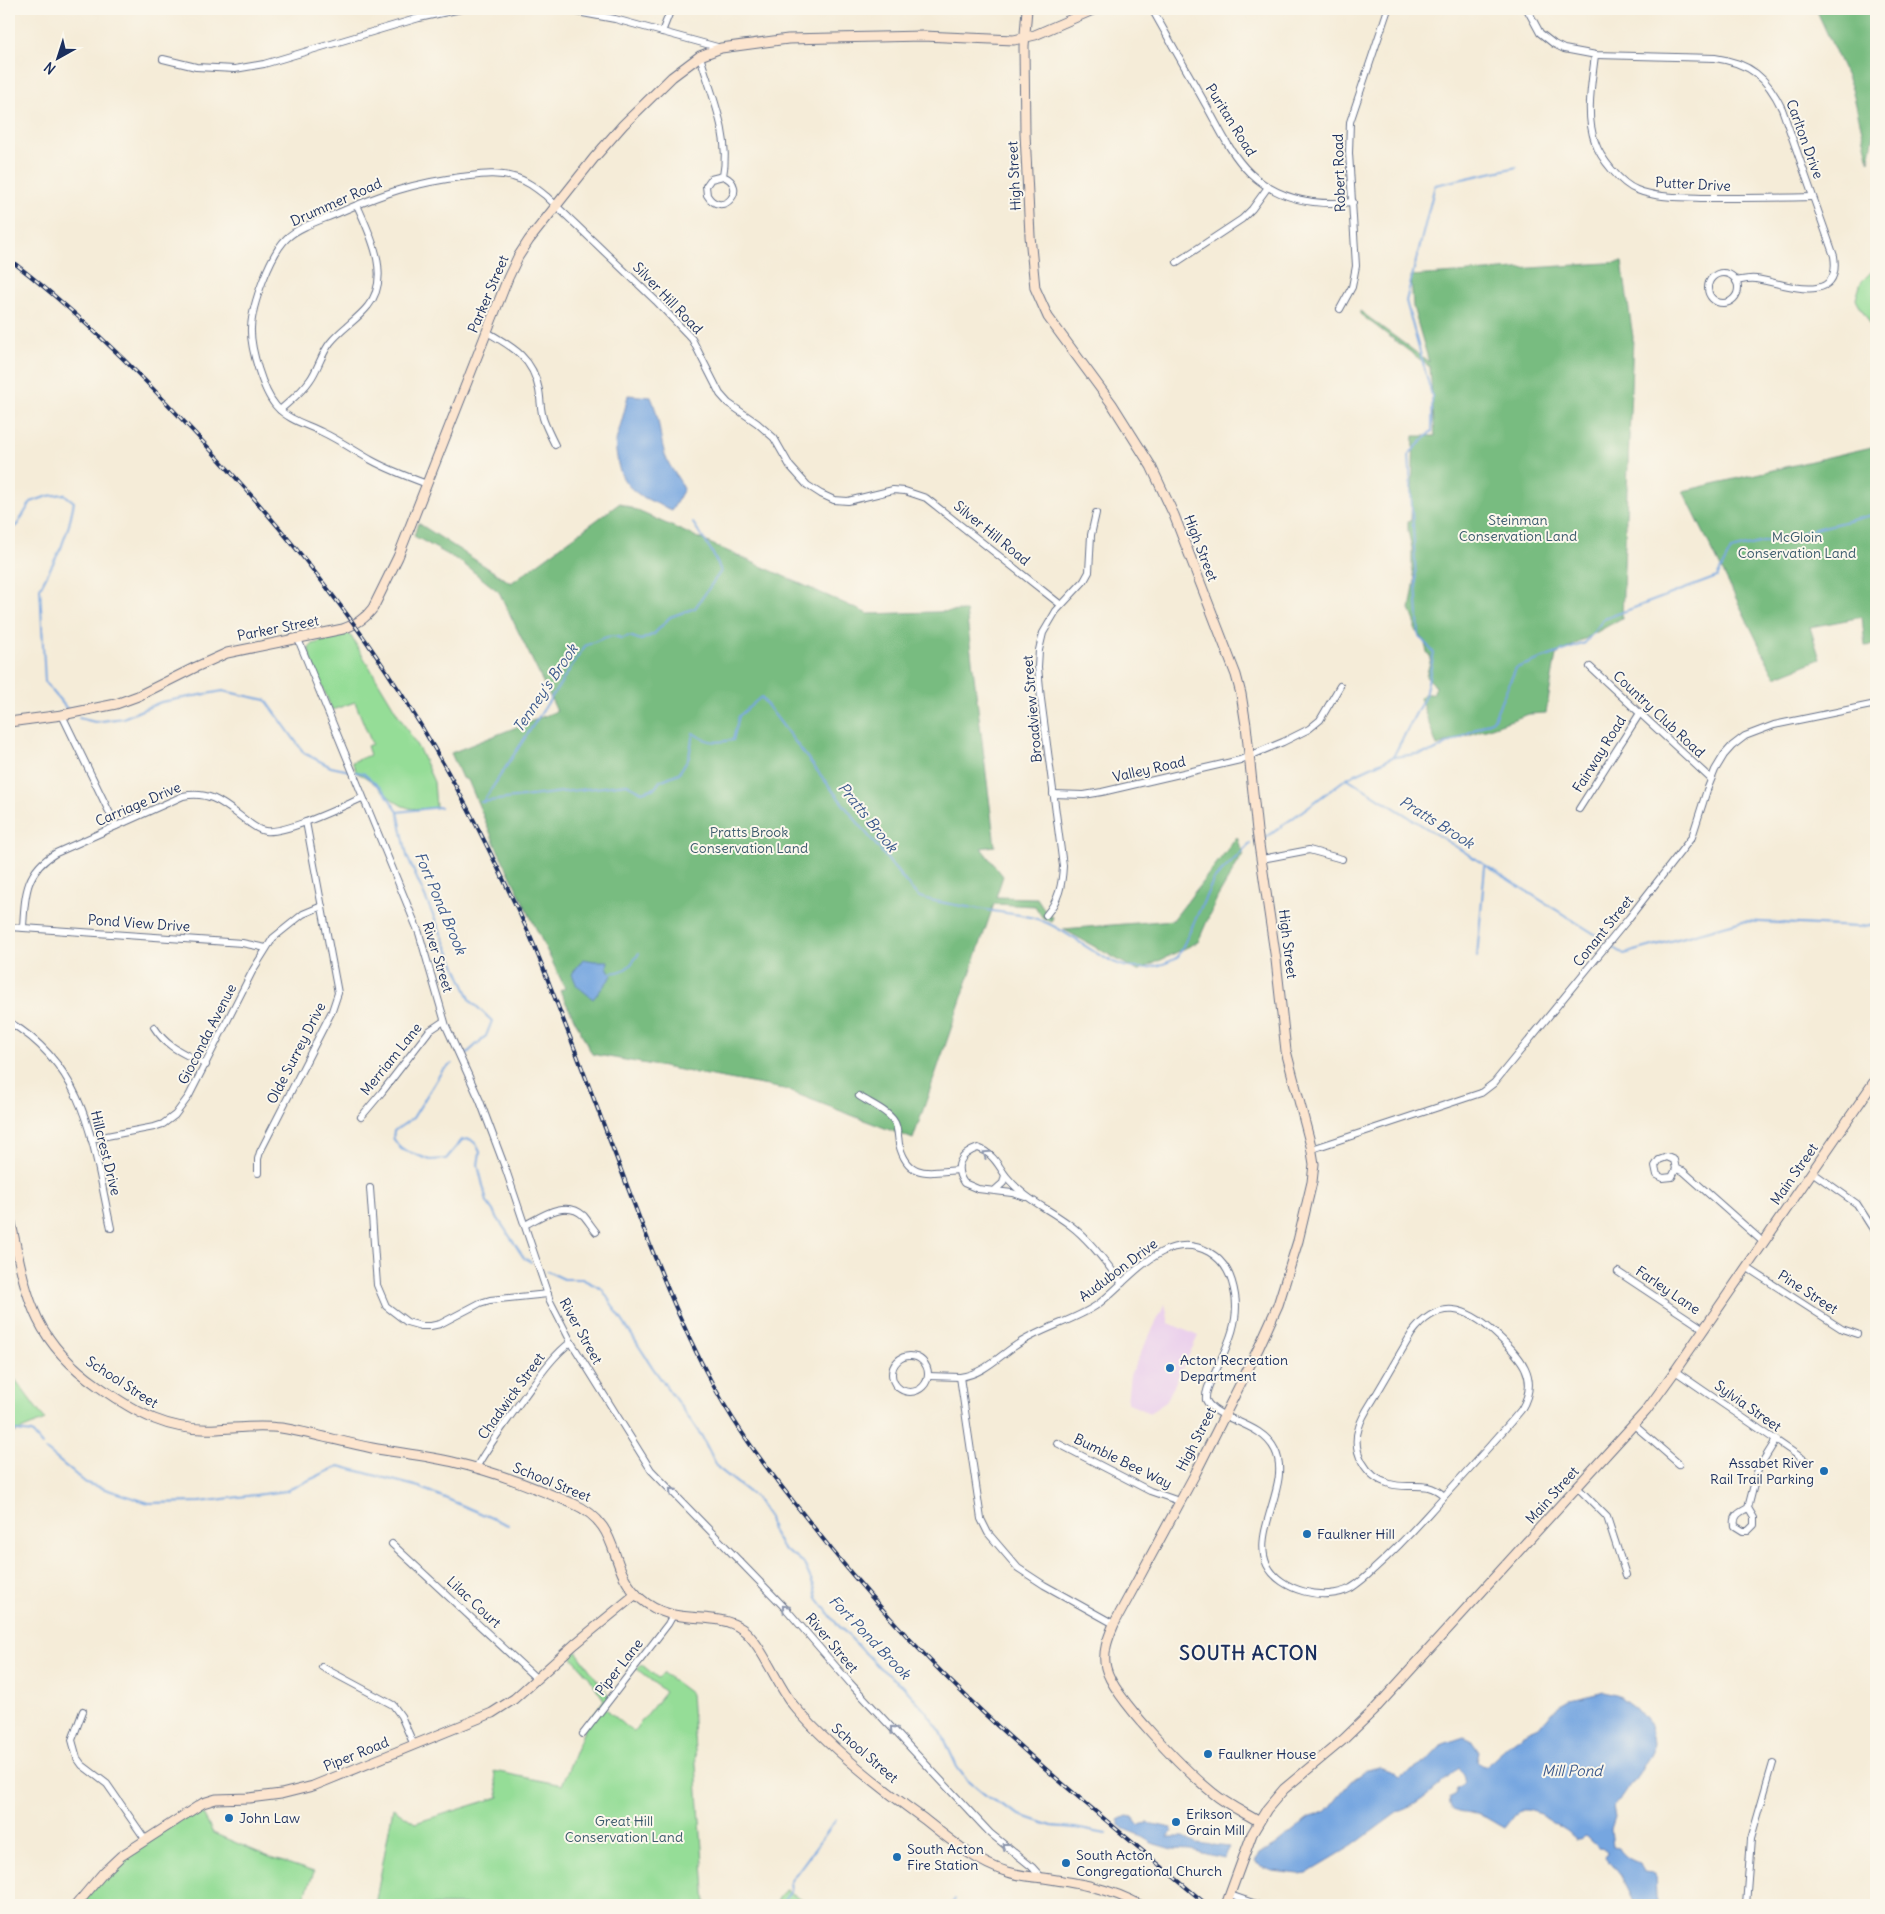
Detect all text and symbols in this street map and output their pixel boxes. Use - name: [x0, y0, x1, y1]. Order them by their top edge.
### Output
- north arrow: [32, 32, 82, 82]
- text: N: [40, 58, 59, 78]
- street label: Puritan Road: [1202, 80, 1260, 160]
- street label: Carlton Drive: [1782, 97, 1828, 181]
- street label: Robert Road: [1329, 133, 1349, 213]
- street label: High Street: [1003, 140, 1025, 211]
- street label: Putter Drive: [1655, 173, 1731, 195]
- street label: Drummer Road: [288, 174, 384, 230]
- street label: Parker Street: [464, 252, 513, 336]
- street label: Silver Hill Road: [629, 258, 707, 338]
- street label: Silver Hill Road: [950, 497, 1034, 569]
- park label: Steinman Conservation Land: [1459, 511, 1577, 545]
- street label: High Street: [1180, 512, 1222, 584]
- park label: McGloin Conservation Land: [1738, 528, 1856, 562]
- street label: Parker Street: [236, 611, 321, 645]
- water label: Tenney's Brook: [508, 639, 582, 736]
- street label: Broadview Street: [1018, 654, 1046, 764]
- street label: Country Club Road: [1609, 667, 1709, 761]
- street label: Fairway Road: [1568, 712, 1630, 796]
- street label: Valley Road: [1111, 752, 1187, 786]
- street label: Carriage Drive: [92, 778, 184, 830]
- water label: Pratts Brook: [834, 778, 903, 857]
- water label: Pratts Brook: [1396, 792, 1479, 853]
- park label: Pratts Brook Conservation Land: [690, 823, 808, 857]
- water label: Fort Pond Brook: [411, 849, 472, 958]
- street label: Conant Street: [1569, 892, 1637, 970]
- street label: High Street: [1275, 908, 1301, 980]
- street label: Pond View Drive: [87, 910, 191, 936]
- street label: River Street: [419, 920, 457, 995]
- street label: Gioconda Avenue: [174, 981, 240, 1087]
- street label: Olde Surrey Drive: [263, 999, 329, 1107]
- street label: Merriam Lane: [356, 1019, 426, 1099]
- street label: Hillcrest Drive: [87, 1109, 125, 1197]
- street label: Main Street: [1766, 1139, 1822, 1208]
- one-way arrow: [982, 1151, 992, 1160]
- street label: Audubon Drive: [1075, 1235, 1161, 1305]
- street label: Farley Lane: [1632, 1262, 1704, 1318]
- street label: Pine Street: [1775, 1266, 1842, 1318]
- street label: River Street: [555, 1295, 607, 1367]
- street label: Chadwick Street: [474, 1349, 549, 1443]
- place label: Acton Recreation Department: [1180, 1351, 1288, 1385]
- street label: School Street: [82, 1352, 162, 1412]
- marker: Acton Recreation Department: [1164, 1362, 1176, 1374]
- street label: Sylvia Street: [1711, 1376, 1785, 1436]
- street label: High Street: [1172, 1404, 1220, 1474]
- street label: Bumble Bee Way: [1071, 1429, 1175, 1493]
- place label: Assabet River Rail Trail Parking: [1710, 1454, 1814, 1488]
- street label: School Street: [510, 1458, 594, 1506]
- street label: Main Street: [1521, 1462, 1583, 1527]
- marker: Assabet River Rail Trail Parking: [1818, 1465, 1830, 1477]
- one-way arrow: [668, 1488, 677, 1497]
- place label: Faulkner Hill: [1317, 1525, 1395, 1543]
- marker: Faulkner Hill: [1301, 1528, 1313, 1540]
- street label: Lilac Court: [443, 1572, 505, 1632]
- water label: Fort Pond Brook: [825, 1591, 916, 1684]
- one-way arrow: [782, 1604, 791, 1613]
- street label: River Street: [802, 1609, 862, 1677]
- street label: Piper Lane: [591, 1635, 647, 1699]
- district label: SOUTH ACTON: [1179, 1641, 1319, 1665]
- street label: School Street: [828, 1719, 902, 1787]
- one-way arrow: [890, 1726, 899, 1735]
- street label: Piper Road: [321, 1733, 391, 1775]
- place label: Faulkner House: [1218, 1745, 1316, 1763]
- marker: Faulkner House: [1202, 1748, 1214, 1760]
- water label: Mill Pond: [1542, 1761, 1604, 1780]
- place label: Erikson Grain Mill: [1186, 1805, 1245, 1839]
- place label: John Law: [239, 1809, 300, 1827]
- marker: John Law: [223, 1812, 235, 1824]
- park label: Great Hill Conservation Land: [565, 1812, 683, 1846]
- marker: Erikson Grain Mill: [1170, 1816, 1182, 1828]
- place label: South Acton Fire Station: [907, 1840, 984, 1874]
- one-way arrow: [1002, 1844, 1011, 1852]
- place label: South Acton Congregational Church: [1076, 1846, 1222, 1880]
- marker: South Acton Fire Station: [891, 1851, 903, 1863]
- marker: South Acton Congregational Church: [1060, 1857, 1072, 1869]

